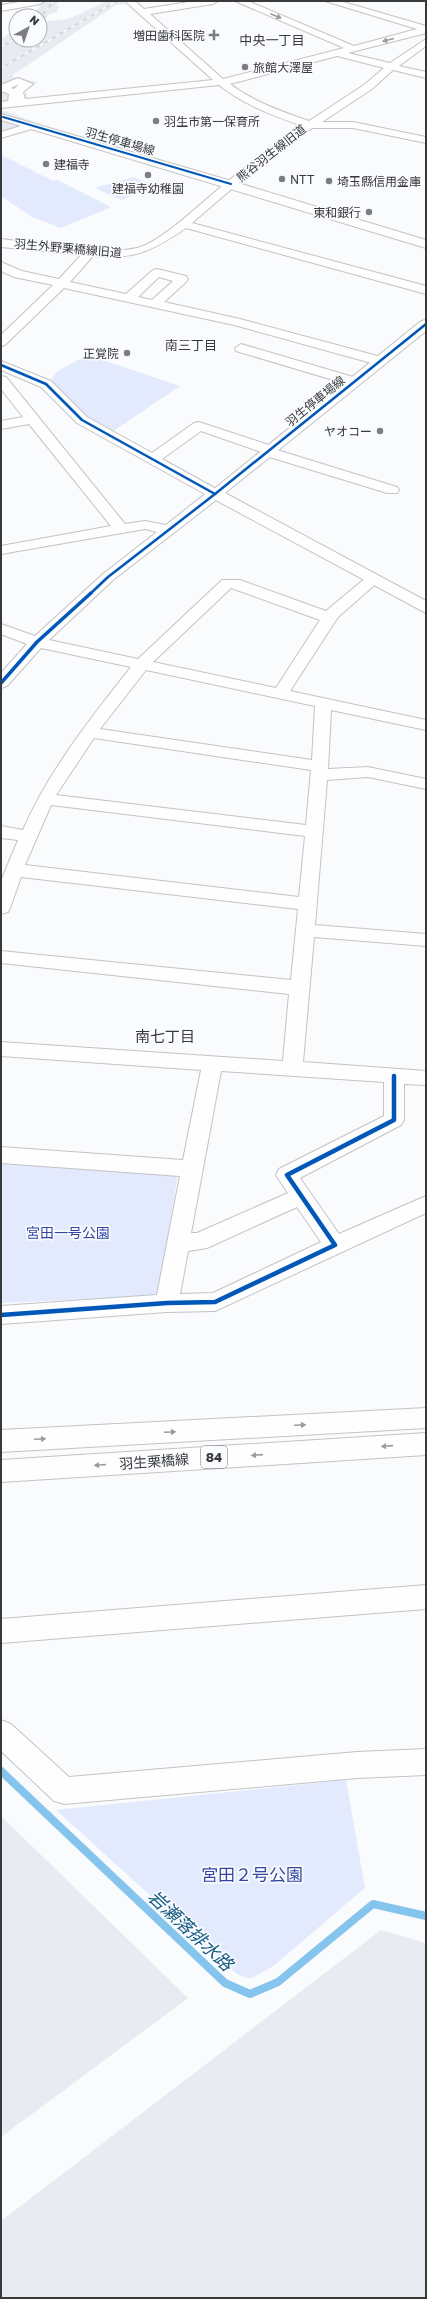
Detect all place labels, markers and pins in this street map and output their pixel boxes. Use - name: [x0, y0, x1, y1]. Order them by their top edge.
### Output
- place label: 増田歯科医院: [133, 28, 205, 43]
- marker: 増田歯科医院: [208, 29, 220, 41]
- place label: 旅館大澤屋: [253, 60, 313, 75]
- marker: 旅館大澤屋: [240, 62, 250, 72]
- place label: 羽生市第一保育所: [164, 114, 260, 129]
- marker: 羽生市第一保育所: [151, 116, 161, 126]
- place label: 建福寺: [54, 157, 90, 172]
- marker: 建福寺: [41, 159, 51, 169]
- marker: 建福寺幼稚園: [143, 170, 153, 180]
- place label: NTT: [290, 172, 315, 187]
- marker: NTT: [277, 174, 287, 184]
- place label: 埼玉縣信用金庫: [337, 174, 421, 189]
- marker: 埼玉縣信用金庫: [324, 176, 334, 186]
- place label: 建福寺幼稚園: [112, 181, 184, 196]
- place label: 東和銀行: [313, 205, 361, 220]
- marker: 東和銀行: [364, 207, 374, 217]
- place label: 正覚院: [83, 346, 119, 361]
- marker: 正覚院: [122, 348, 132, 358]
- place label: ヤオコー: [324, 424, 372, 439]
- marker: ヤオコー: [375, 426, 385, 436]

